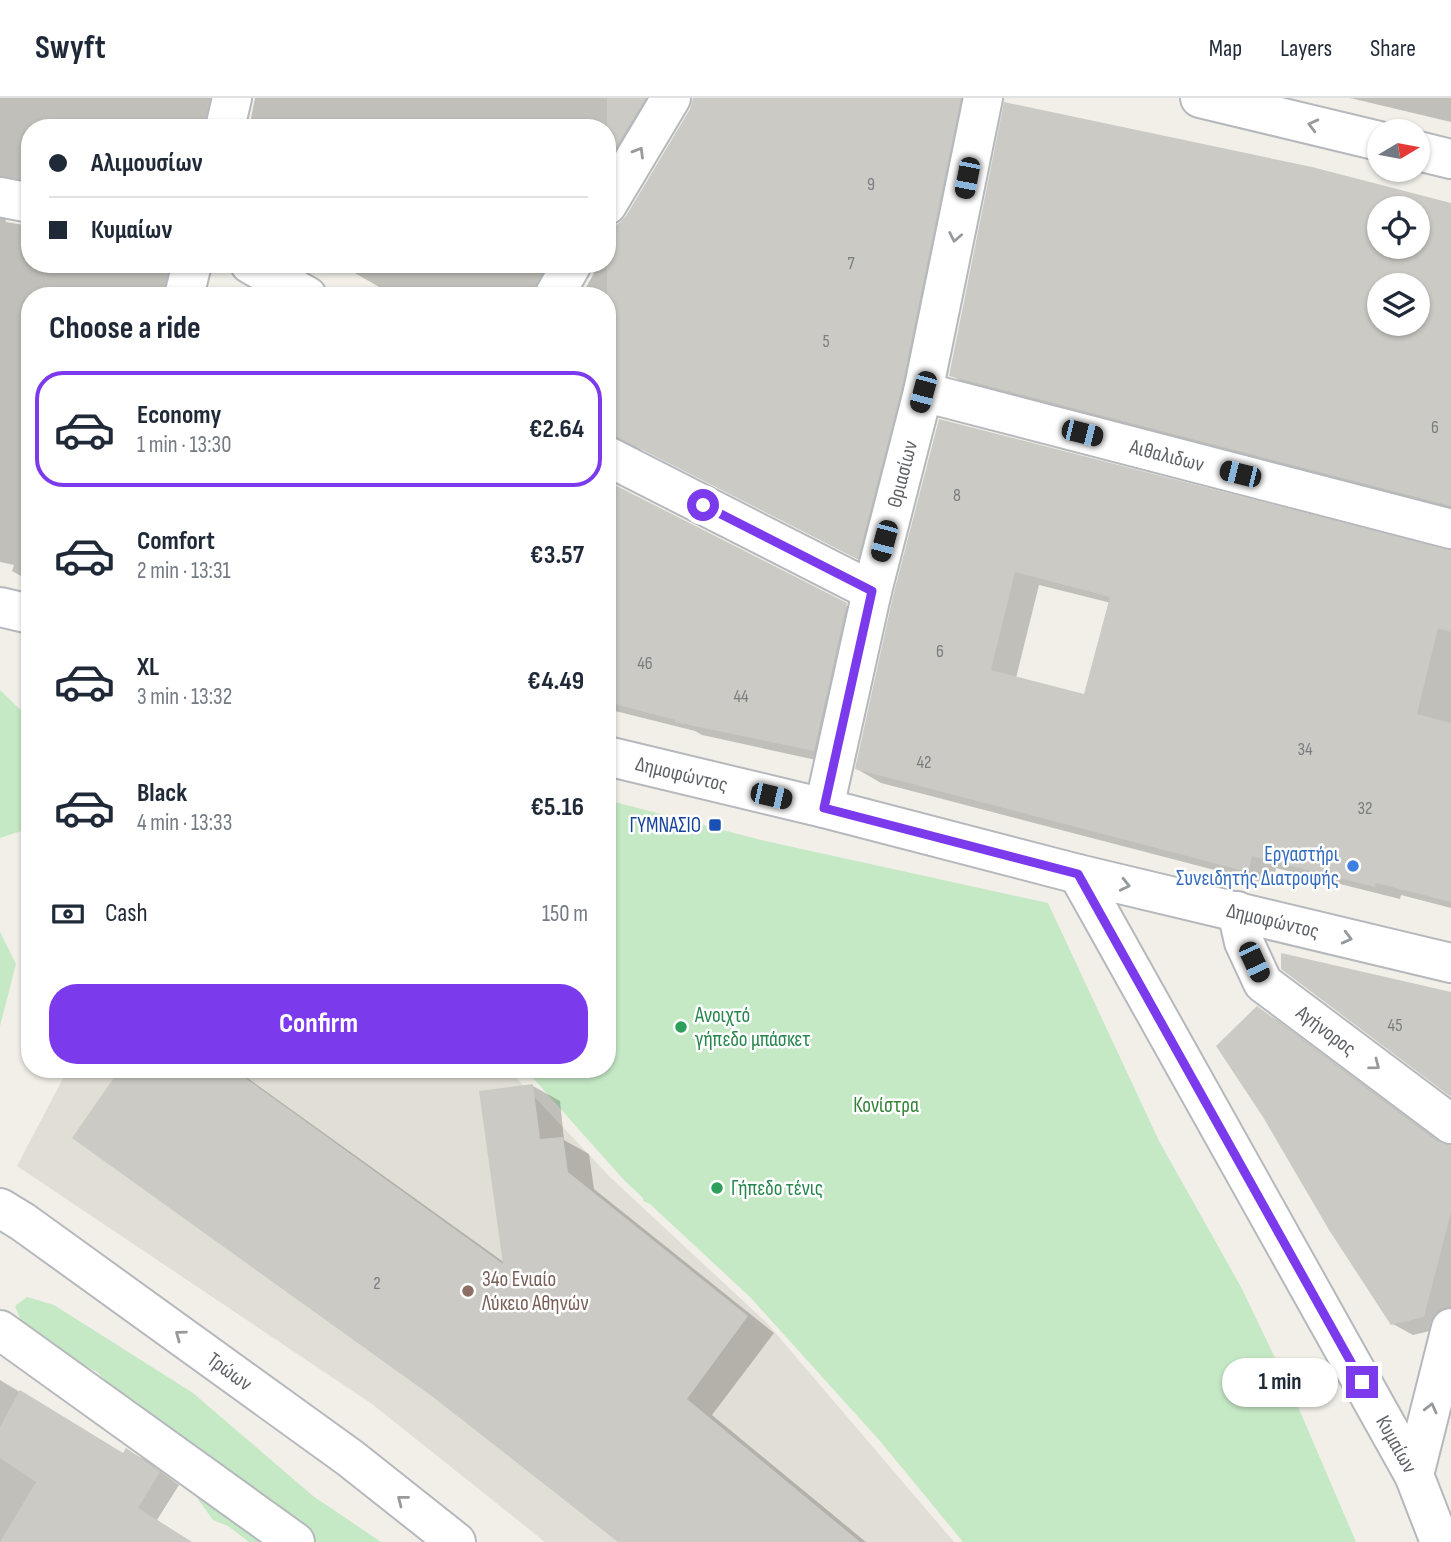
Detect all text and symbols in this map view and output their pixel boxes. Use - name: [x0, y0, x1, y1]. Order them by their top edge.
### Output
- text: Swyft: [35, 28, 106, 68]
- text: Map: [1209, 34, 1242, 63]
- text: Layers: [1280, 34, 1332, 63]
- text: Share: [1370, 34, 1416, 63]
- one-way arrow: [1307, 119, 1319, 133]
- north arrow: [1367, 119, 1430, 182]
- map controls: [1367, 119, 1430, 336]
- one-way arrow: [631, 146, 644, 159]
- text: Αλιμουσίων: [91, 148, 203, 179]
- car: [953, 155, 982, 201]
- house number: 9: [867, 174, 875, 195]
- button: locate: [1367, 196, 1430, 259]
- text: Κυμαίων: [91, 215, 172, 246]
- one-way arrow: [948, 231, 963, 243]
- house number: 7: [847, 253, 855, 274]
- button: layers: [1367, 273, 1430, 336]
- text: Choose a ride: [49, 309, 201, 348]
- house number: 5: [822, 331, 830, 352]
- car: [908, 369, 939, 415]
- icon: car: [53, 398, 116, 461]
- text: Economy: [137, 400, 221, 431]
- text: €2.64: [529, 414, 584, 445]
- house number: 6: [1431, 417, 1439, 438]
- car: [1060, 418, 1105, 448]
- text: 1 min · 13:30: [137, 431, 231, 459]
- street label: Αιθαλιδων: [1126, 434, 1206, 477]
- street label: Θριασίων: [882, 438, 923, 510]
- car: [1218, 459, 1263, 489]
- house number: 8: [953, 485, 961, 506]
- route start: [687, 489, 719, 521]
- car: [869, 518, 900, 564]
- icon: car: [53, 524, 116, 587]
- text: Comfort: [137, 526, 215, 557]
- text: €3.57: [530, 540, 584, 571]
- text: 2 min · 13:31: [137, 557, 231, 585]
- house number: 6: [936, 641, 944, 662]
- icon: car: [53, 650, 116, 713]
- text: XL: [137, 652, 159, 683]
- house number: 46: [637, 653, 653, 674]
- text: €4.49: [527, 666, 584, 697]
- text: 3 min · 13:32: [137, 683, 232, 711]
- house number: 44: [733, 686, 749, 707]
- house number: 34: [1297, 739, 1313, 760]
- street label: Δημοφώντος: [633, 751, 730, 798]
- house number: 42: [916, 752, 932, 773]
- icon: car: [53, 776, 116, 839]
- text: Black: [137, 778, 187, 809]
- car: [749, 781, 794, 811]
- text: €5.16: [530, 792, 584, 823]
- house number: 32: [1358, 798, 1372, 819]
- text: 4 min · 13:33: [137, 809, 232, 837]
- place label: ΓΥΜΝΑΣΙΟ: [630, 813, 701, 838]
- marker: ΓΥΜΝΑΣΙΟ: [707, 817, 723, 833]
- place label: Εργαστήρι Συνειδητής Διατροφής: [1176, 842, 1339, 891]
- marker: Εργαστήρι Συνειδητής Διατροφής: [1345, 858, 1361, 874]
- one-way arrow: [1119, 877, 1131, 891]
- icon: cash: [49, 895, 87, 933]
- text: Cash: [105, 898, 148, 929]
- street label: Δημοφώντος: [1224, 898, 1321, 944]
- text: 150 m: [542, 900, 588, 928]
- one-way arrow: [1340, 930, 1352, 944]
- car: [1236, 939, 1273, 985]
- button: Confirm: [49, 984, 588, 1064]
- street label: Αγήνορος: [1290, 1000, 1361, 1061]
- place label: Ανοιχτό γήπεδο μπάσκετ: [694, 1003, 810, 1052]
- house number: 45: [1388, 1015, 1402, 1036]
- marker: Ανοιχτό γήπεδο μπάσκετ: [673, 1019, 689, 1035]
- one-way arrow: [1367, 1056, 1380, 1069]
- park label: Κονίστρα: [853, 1093, 919, 1118]
- place label: Γήπεδο τένις: [731, 1176, 823, 1201]
- marker: Γήπεδο τένις: [709, 1180, 725, 1196]
- place label: 34ο Ενιαίο Λύκειο Αθηνών: [481, 1267, 588, 1316]
- house number: 2: [373, 1273, 381, 1294]
- marker: 34ο Ενιαίο Λύκειο Αθηνών: [460, 1283, 476, 1299]
- one-way arrow: [175, 1331, 188, 1343]
- street label: Τρώων: [202, 1347, 257, 1396]
- callout: 1 min: [1222, 1358, 1338, 1406]
- route end: [1346, 1366, 1378, 1398]
- text: 1 min: [1259, 1368, 1301, 1396]
- one-way arrow: [1423, 1403, 1437, 1415]
- street label: Κυμαίων: [1370, 1411, 1422, 1477]
- one-way arrow: [398, 1495, 410, 1508]

